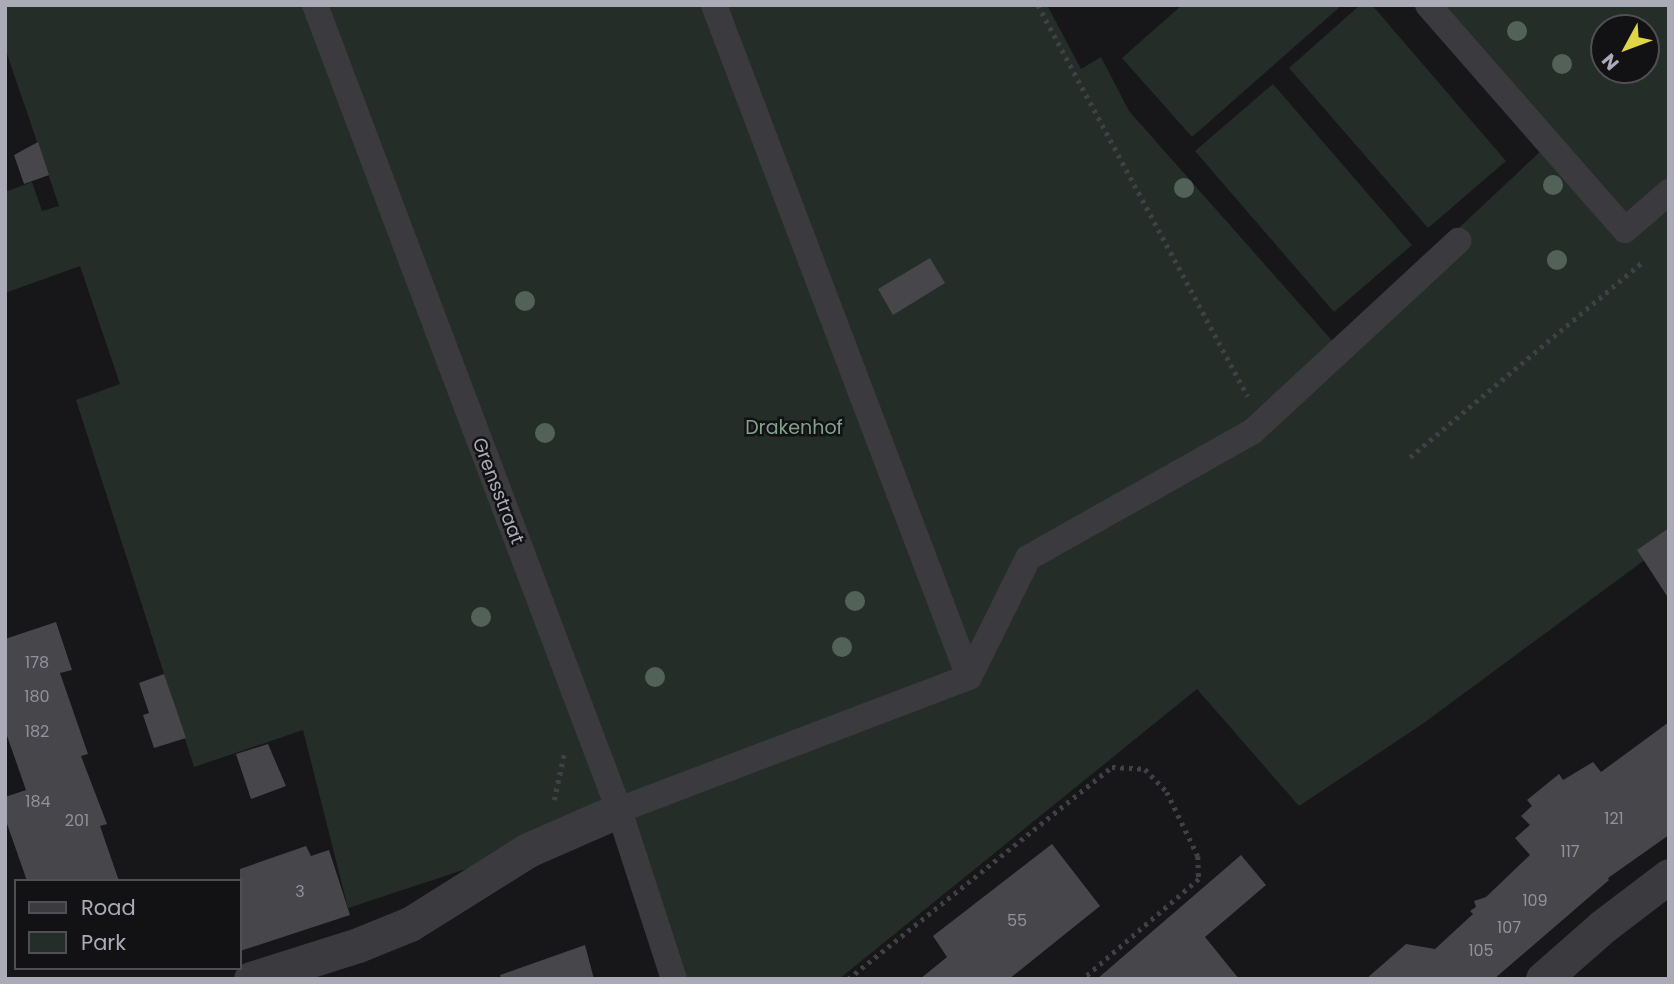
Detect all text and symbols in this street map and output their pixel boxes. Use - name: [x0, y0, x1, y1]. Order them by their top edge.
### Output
- north arrow: [1590, 14, 1660, 84]
- text: N: [1595, 48, 1625, 76]
- park label: Drakenhof: [745, 417, 843, 439]
- street label: Grensstraat: [467, 435, 529, 547]
- house number: 178: [25, 653, 49, 673]
- house number: 180: [24, 687, 50, 707]
- house number: 182: [25, 722, 49, 742]
- house number: 184: [25, 792, 51, 812]
- house number: 121: [1604, 809, 1624, 829]
- house number: 201: [65, 811, 89, 831]
- house number: 117: [1561, 842, 1579, 862]
- legend: [14, 879, 242, 970]
- house number: 3: [295, 882, 305, 902]
- house number: 109: [1522, 891, 1548, 911]
- text: Road: [81, 893, 136, 922]
- house number: 55: [1007, 911, 1027, 931]
- house number: 107: [1497, 918, 1521, 938]
- text: Park: [81, 928, 126, 957]
- house number: 105: [1468, 941, 1494, 961]

